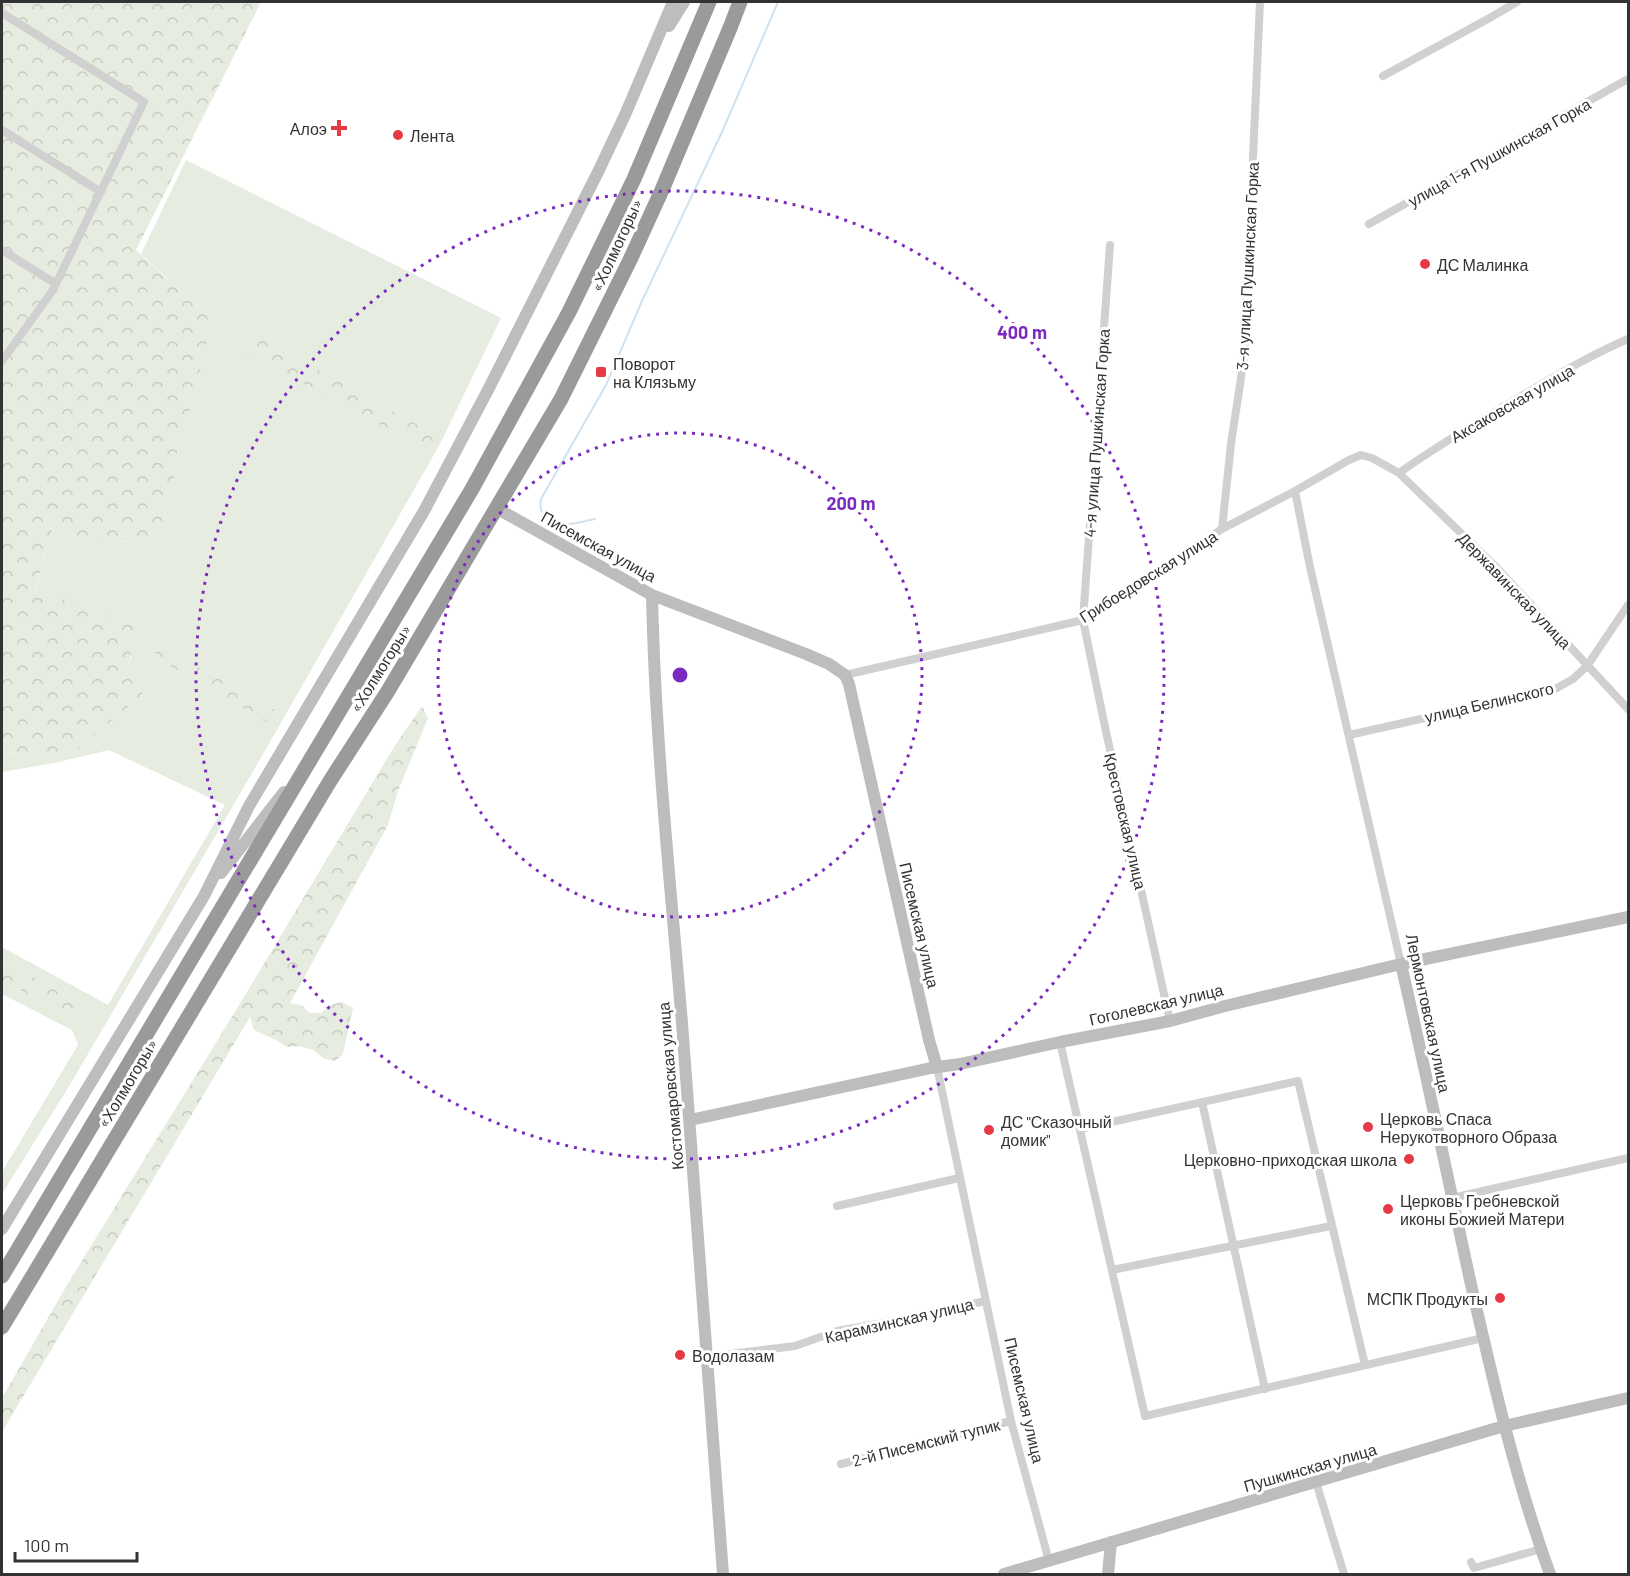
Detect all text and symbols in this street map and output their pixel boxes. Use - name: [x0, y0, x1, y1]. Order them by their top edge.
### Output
- street label: улица 1-я Пушкинская Горка: [1404, 94, 1594, 210]
- place label: Алоэ: [290, 119, 327, 138]
- marker: Алоэ: [332, 121, 346, 135]
- place label: Лента: [410, 126, 454, 145]
- marker: Лента: [391, 128, 405, 142]
- street label: 3-я улица Пушкинская Горка: [1232, 161, 1262, 371]
- street label: «Холмогоры»: [586, 196, 646, 294]
- place label: ДС Малинка: [1437, 255, 1528, 274]
- marker: ДС Малинка: [1418, 257, 1432, 271]
- text: 400 m: [997, 321, 1047, 343]
- street label: 4-я улица Пушкинская Горка: [1079, 328, 1113, 538]
- place label: Поворот на Клязьму: [613, 354, 696, 391]
- street label: Аксаковская улица: [1447, 360, 1577, 446]
- marker: Поворот на Клязьму: [594, 365, 608, 379]
- text: 200 m: [826, 492, 876, 514]
- street label: Писемская улица: [538, 507, 660, 585]
- street label: Грибоедовская улица: [1076, 526, 1220, 626]
- street label: Державинская улица: [1454, 528, 1576, 652]
- street label: «Холмогоры»: [345, 620, 415, 716]
- centre of rings: [670, 665, 690, 685]
- street label: улица Белинского: [1423, 678, 1555, 726]
- street label: Крестовская улица: [1101, 751, 1151, 891]
- street label: Писемская улица: [896, 860, 944, 990]
- street label: Лермонтовская улица: [1403, 932, 1455, 1094]
- street label: Гоголевская улица: [1087, 979, 1225, 1029]
- street label: Костомаровская улица: [653, 1001, 687, 1171]
- street label: «Холмогоры»: [93, 1035, 161, 1131]
- place label: Церковь Спаса Нерукотворного Образа: [1380, 1109, 1557, 1146]
- place label: ДС "Сказочный домик": [1001, 1112, 1112, 1149]
- marker: Церковь Спаса Нерукотворного Образа: [1361, 1120, 1375, 1134]
- marker: ДС "Сказочный домик": [982, 1123, 996, 1137]
- place label: Церковно-приходская школа: [1184, 1150, 1397, 1169]
- marker: Церковно-приходская школа: [1402, 1152, 1416, 1166]
- place label: Церковь Гребневской иконы Божией Матери: [1400, 1191, 1564, 1228]
- marker: Церковь Гребневской иконы Божией Матери: [1381, 1202, 1395, 1216]
- place label: МСПК Продукты: [1367, 1289, 1488, 1308]
- marker: МСПК Продукты: [1493, 1291, 1507, 1305]
- street label: Карамзинская улица: [823, 1294, 975, 1346]
- street label: Писемская улица: [1001, 1335, 1049, 1465]
- place label: Водолазам: [692, 1346, 774, 1365]
- marker: Водолазам: [673, 1348, 687, 1362]
- street label: 2-й Писемский тупик: [850, 1414, 1003, 1470]
- street label: Пушкинская улица: [1241, 1439, 1379, 1495]
- scale bar: [15, 1525, 136, 1563]
- text: 100 m: [24, 1534, 69, 1556]

